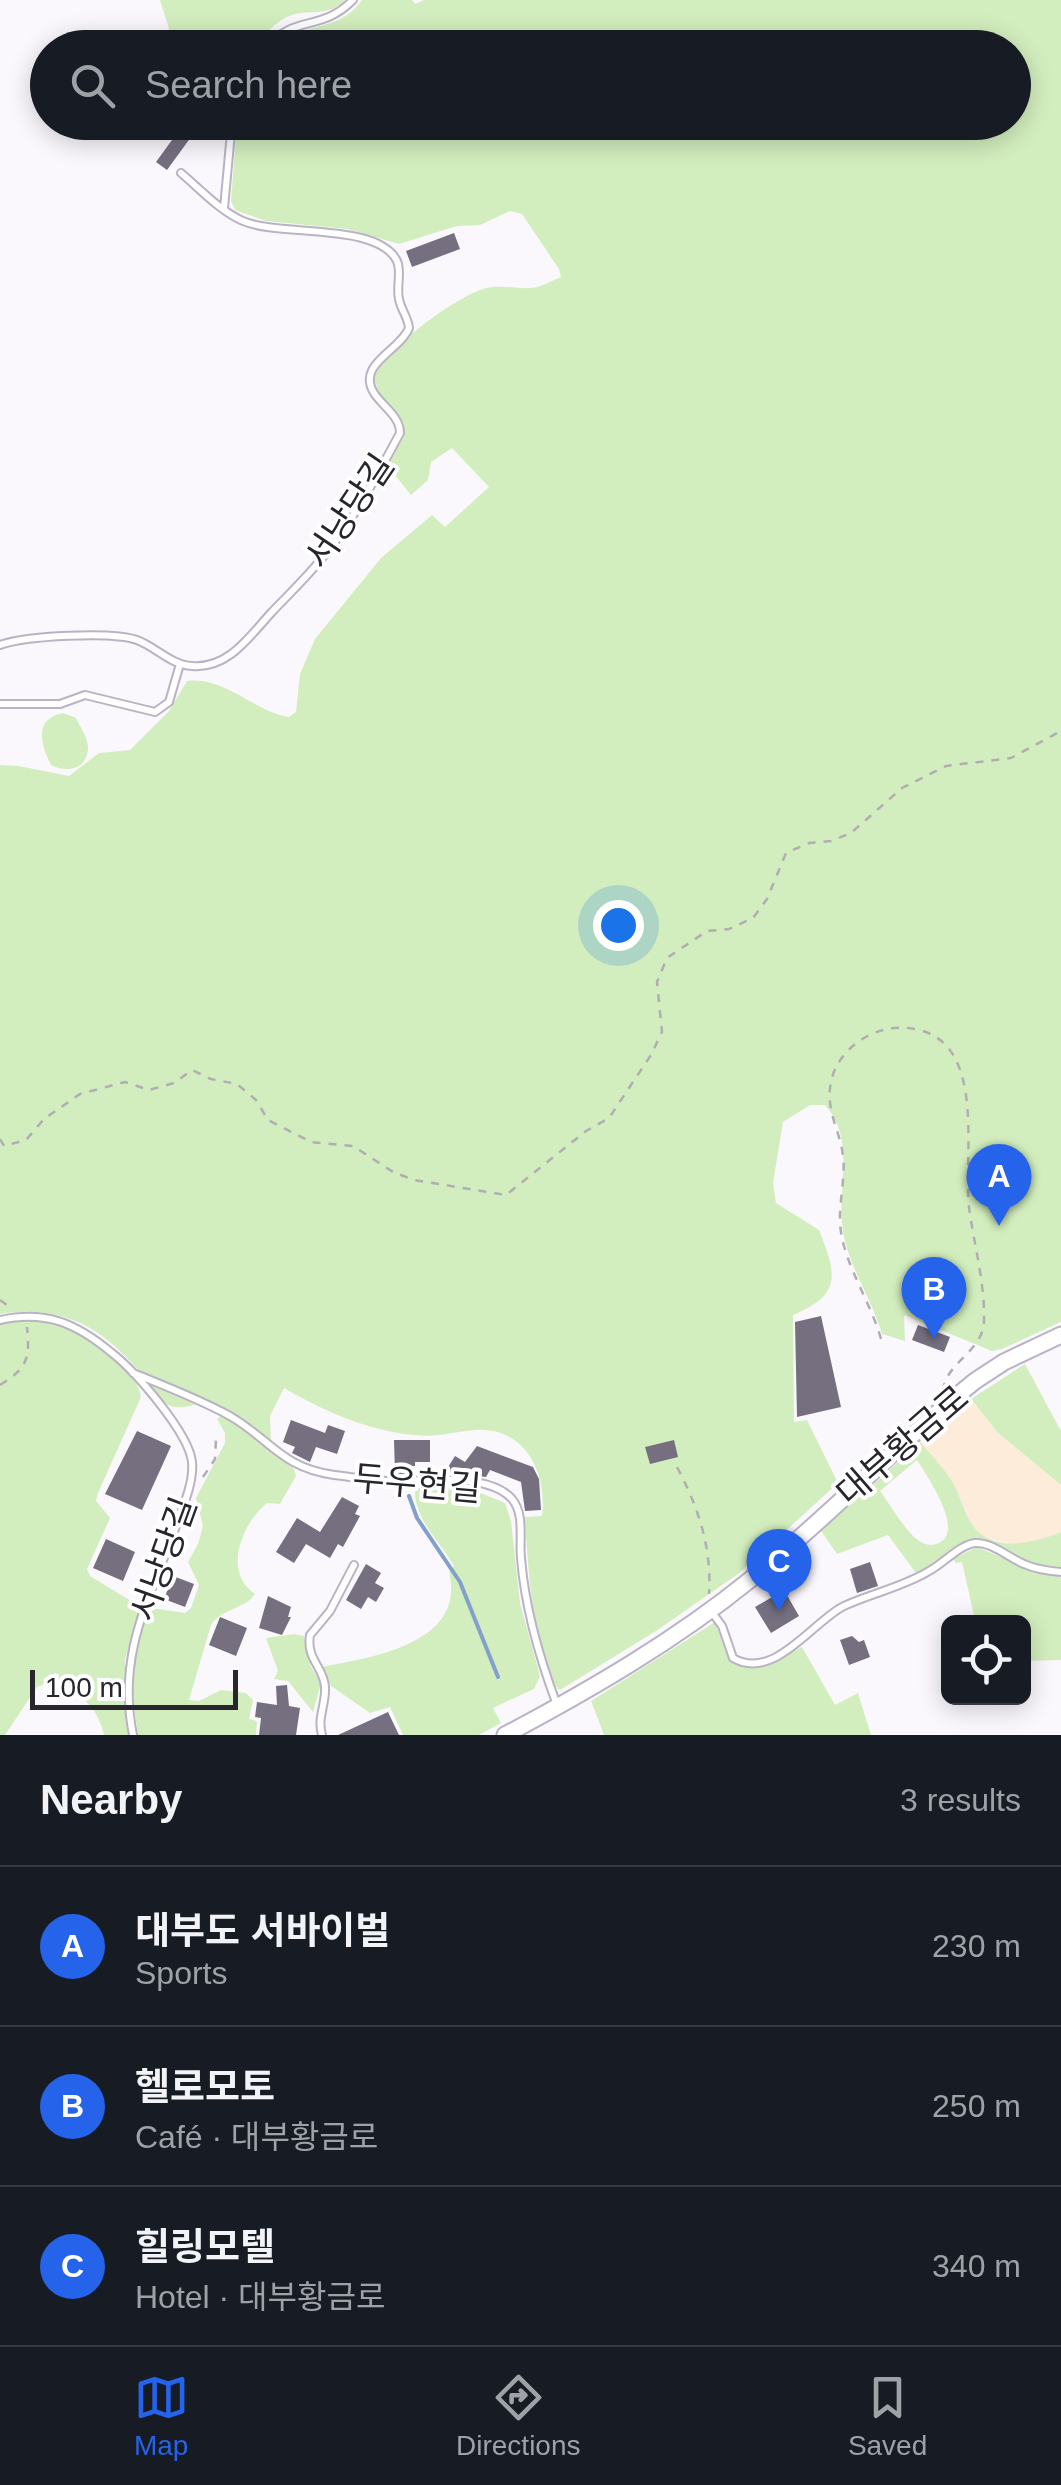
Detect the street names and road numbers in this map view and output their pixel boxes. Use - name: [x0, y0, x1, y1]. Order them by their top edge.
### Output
- street label: 서낭당길: [297, 447, 401, 575]
- street label: 대부황금로: [828, 1377, 976, 1513]
- street label: 두우현길: [351, 1458, 483, 1508]
- street label: 서낭당길: [123, 1492, 203, 1626]

